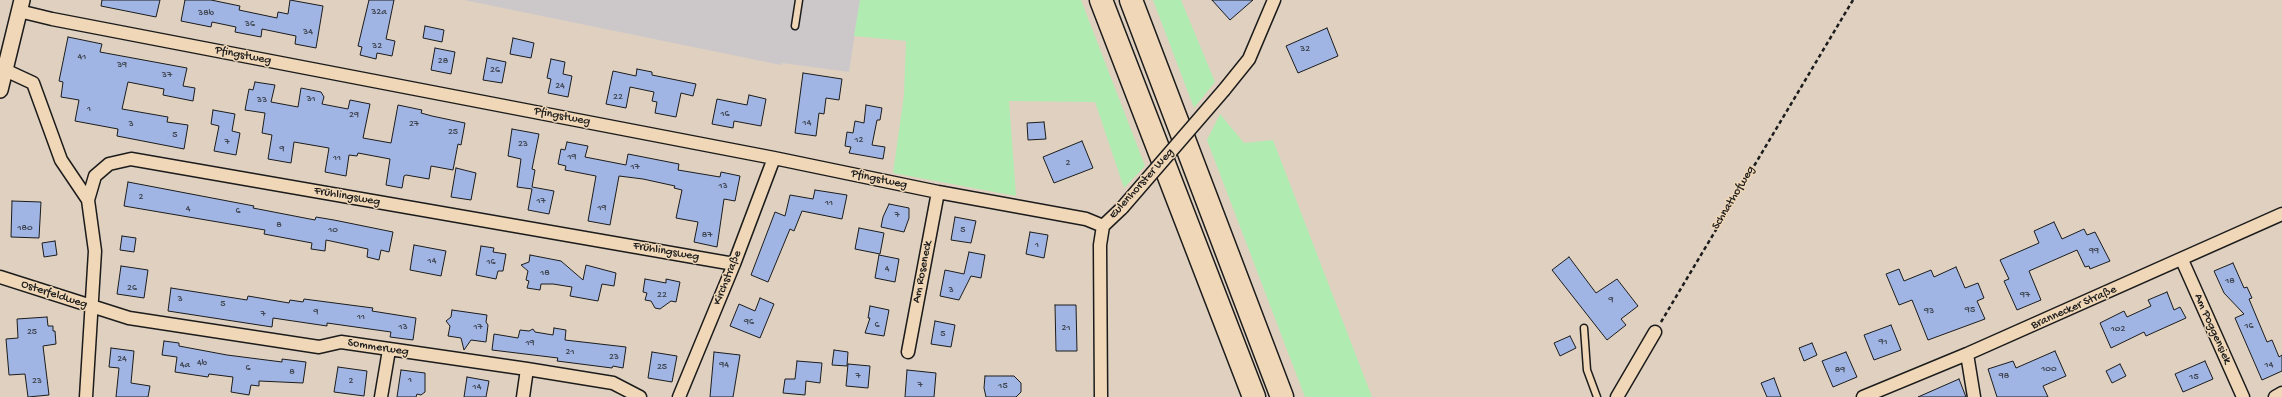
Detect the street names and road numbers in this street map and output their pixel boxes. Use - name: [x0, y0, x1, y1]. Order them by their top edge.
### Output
- street label: Pfingstweg: [214, 43, 272, 69]
- street label: Pfingstweg: [533, 104, 591, 130]
- street label: Eulenhorster Weg: [1106, 146, 1178, 222]
- street label: Schnathofweg: [1709, 163, 1759, 233]
- street label: Pfingstweg: [850, 167, 908, 193]
- street label: Frühlingsweg: [313, 184, 381, 210]
- street label: Frühlingsweg: [632, 239, 700, 265]
- street label: Am Roseneck: [910, 240, 936, 304]
- street label: Kirchstraße: [711, 249, 745, 307]
- street label: Osterfeldweg: [19, 278, 89, 312]
- street label: Brannecker Straße: [2029, 283, 2119, 333]
- street label: Am Poggensiek: [2190, 292, 2234, 366]
- street label: Sommerweg: [346, 336, 410, 360]

